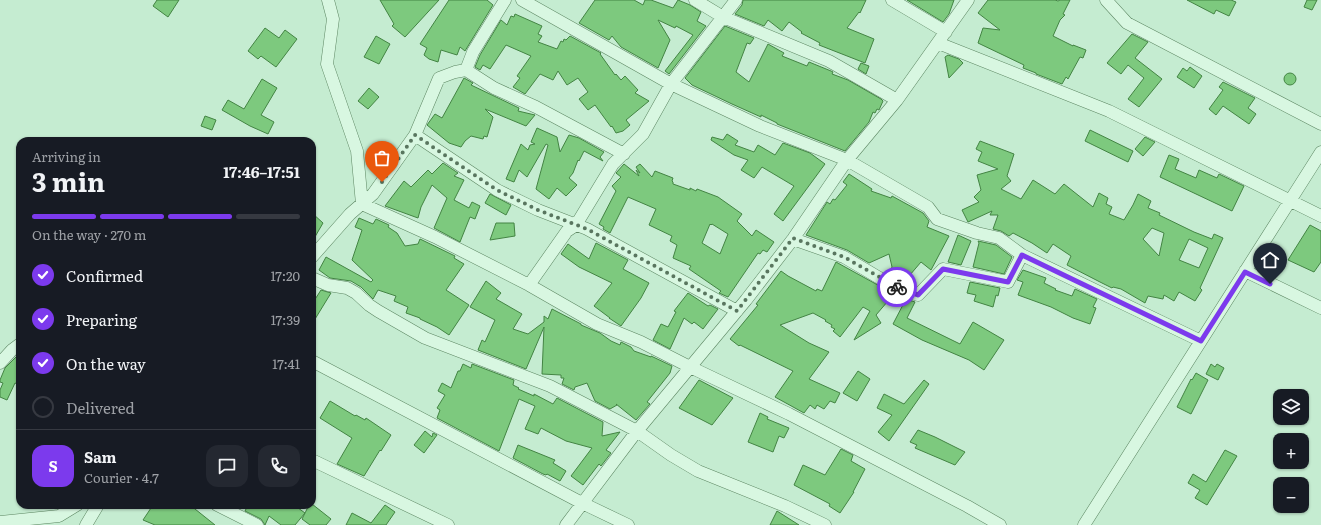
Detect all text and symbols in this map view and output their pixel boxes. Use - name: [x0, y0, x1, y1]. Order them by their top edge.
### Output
- pin: [365, 141, 399, 182]
- text: Arriving in: [32, 147, 101, 166]
- icon: bag: [371, 147, 393, 169]
- text: 17:46–17:51: [223, 160, 300, 183]
- text: 3 min: [32, 161, 105, 200]
- text: On the way · 270 m: [32, 225, 146, 244]
- pin: [1253, 243, 1287, 284]
- icon: home: [1259, 249, 1281, 271]
- icon: check: [32, 264, 54, 286]
- text: Confirmed: [66, 264, 143, 287]
- text: 17:20: [270, 266, 300, 285]
- courier: [877, 267, 917, 307]
- icon: bike: [886, 276, 908, 298]
- icon: check: [32, 308, 54, 330]
- text: Preparing: [66, 308, 137, 331]
- text: 17:39: [271, 310, 300, 329]
- icon: check: [32, 352, 54, 374]
- text: On the way: [66, 352, 146, 375]
- text: 17:41: [272, 354, 300, 373]
- map controls: [1273, 389, 1309, 513]
- button: layers: [1273, 389, 1309, 425]
- text: Delivered: [66, 396, 135, 419]
- button: +: [1273, 433, 1309, 469]
- text: Sam: [84, 445, 117, 468]
- button: chat: [206, 445, 248, 487]
- button: phone: [258, 445, 300, 487]
- text: S: [48, 454, 58, 477]
- text: Courier · 4.7: [84, 468, 159, 487]
- button: −: [1273, 477, 1309, 513]

